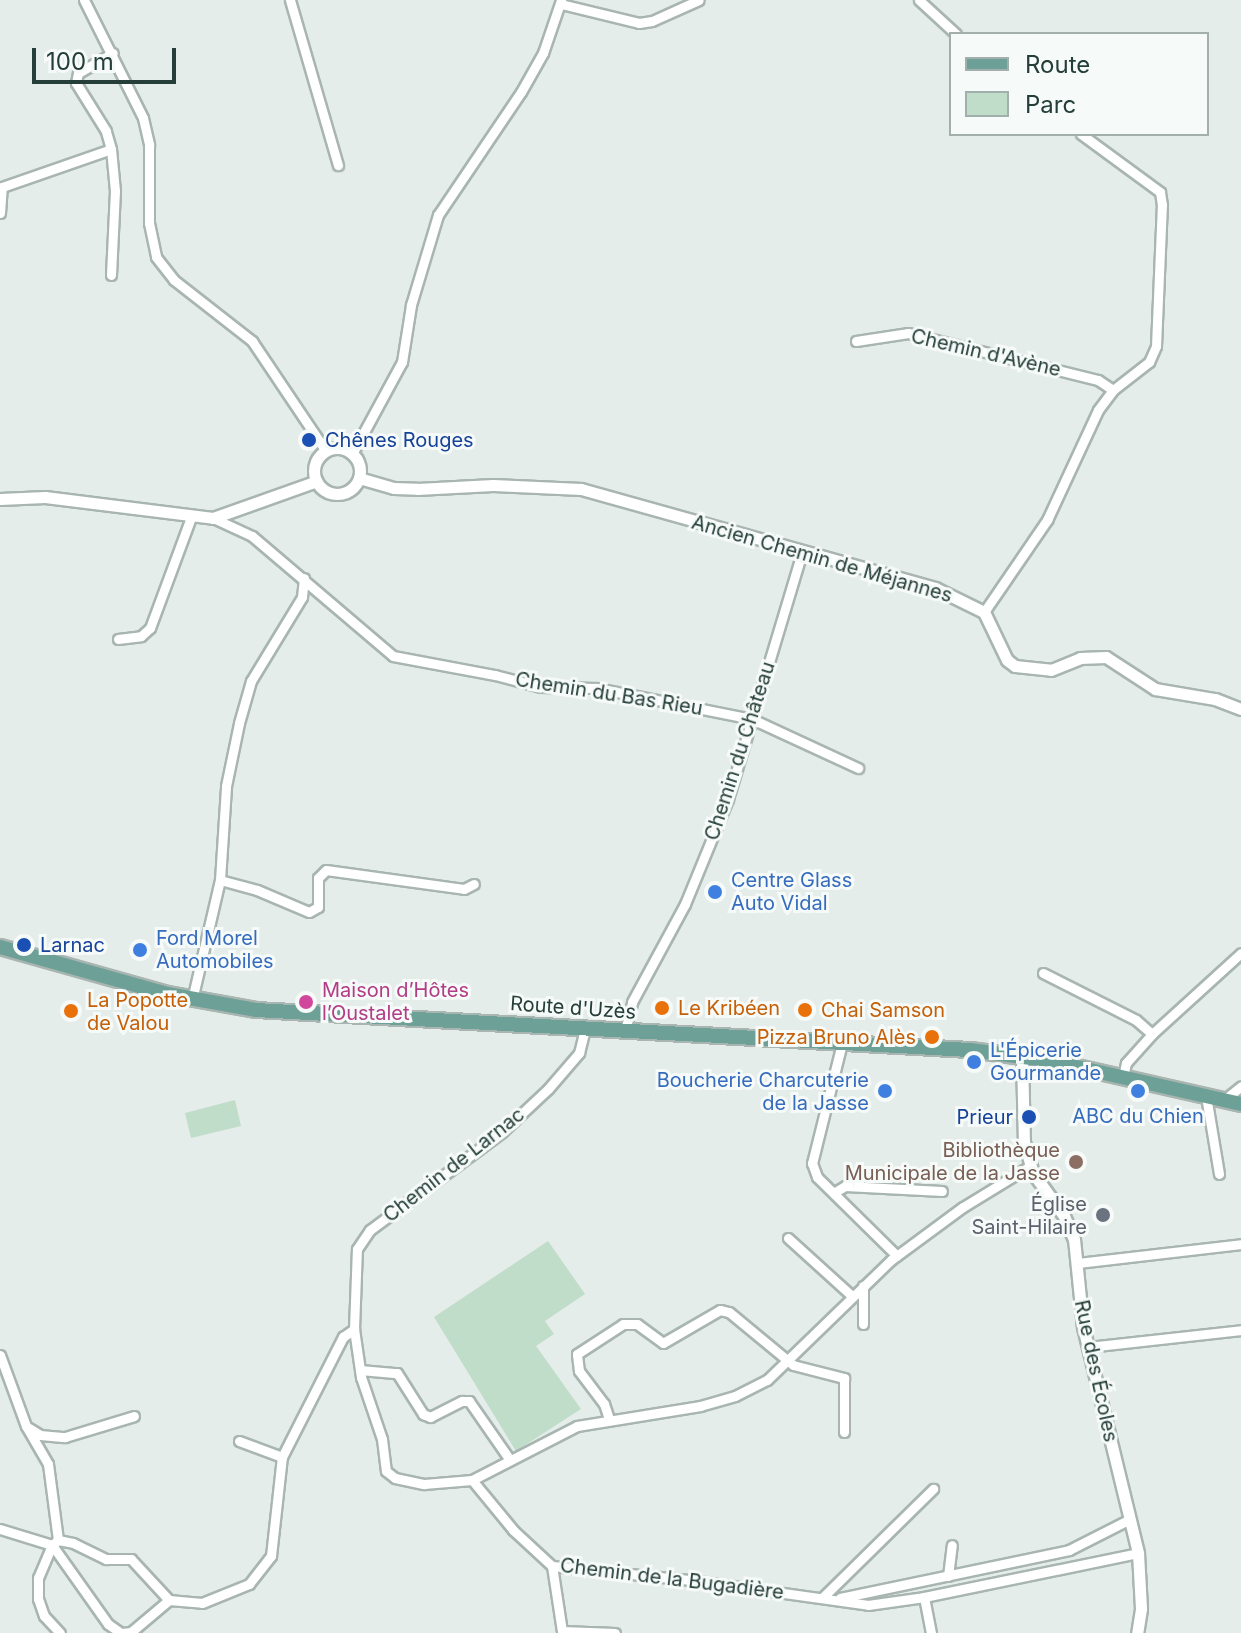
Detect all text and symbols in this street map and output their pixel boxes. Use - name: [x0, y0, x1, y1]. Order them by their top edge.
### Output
- scale bar: [36, 32, 180, 82]
- legend: [949, 32, 1209, 136]
- text: 100 m: [46, 47, 114, 76]
- text: Route: [1025, 50, 1090, 79]
- text: Parc: [1025, 90, 1076, 119]
- street label: Chemin d'Avène: [909, 324, 1063, 382]
- place label: Chênes Rouges: [325, 428, 474, 452]
- marker: Chênes Rouges: [300, 431, 318, 449]
- street label: Ancien Chemin de Méjannes: [689, 510, 955, 608]
- street label: Chemin du Château: [700, 659, 780, 843]
- street label: Chemin du Bas Rieu: [514, 667, 704, 721]
- place label: Centre Glass Auto Vidal: [731, 868, 852, 915]
- marker: Centre Glass Auto Vidal: [706, 883, 724, 901]
- place label: Ford Morel Automobiles: [156, 926, 274, 973]
- place label: Larnac: [40, 933, 105, 957]
- marker: Larnac: [15, 936, 33, 954]
- marker: Ford Morel Automobiles: [131, 941, 149, 959]
- place label: Maison d’Hôtes l’Oustalet: [322, 978, 469, 1025]
- place label: La Popotte de Valou: [87, 988, 188, 1035]
- street label: Route d'Uzès: [509, 992, 637, 1024]
- marker: Maison d’Hôtes l’Oustalet: [297, 993, 315, 1011]
- place label: Le Kribéen: [678, 996, 780, 1020]
- place label: Chai Samson: [821, 998, 945, 1022]
- marker: Le Kribéen: [653, 999, 671, 1017]
- marker: Chai Samson: [796, 1001, 814, 1019]
- marker: La Popotte de Valou: [62, 1002, 80, 1020]
- place label: Pizza Bruno Alès: [757, 1025, 916, 1049]
- marker: Pizza Bruno Alès: [923, 1028, 941, 1046]
- place label: L'Épicerie Gourmande: [990, 1038, 1101, 1085]
- marker: L'Épicerie Gourmande: [965, 1053, 983, 1071]
- place label: Boucherie Charcuterie de la Jasse: [657, 1068, 869, 1115]
- marker: Boucherie Charcuterie de la Jasse: [876, 1082, 894, 1100]
- marker: ABC du Chien: [1129, 1082, 1147, 1100]
- street label: Chemin de Larnac: [379, 1103, 529, 1227]
- place label: ABC du Chien: [1072, 1104, 1204, 1128]
- place label: Prieur: [957, 1105, 1013, 1129]
- marker: Prieur: [1020, 1108, 1038, 1126]
- place label: Bibliothèque Municipale de la Jasse: [845, 1138, 1060, 1185]
- marker: Bibliothèque Municipale de la Jasse: [1067, 1153, 1085, 1171]
- place label: Église Saint-Hilaire: [971, 1192, 1087, 1239]
- marker: Église Saint-Hilaire: [1094, 1206, 1112, 1224]
- street label: Rue des Écoles: [1069, 1298, 1123, 1444]
- street label: Chemin de la Bugadière: [559, 1553, 785, 1605]

